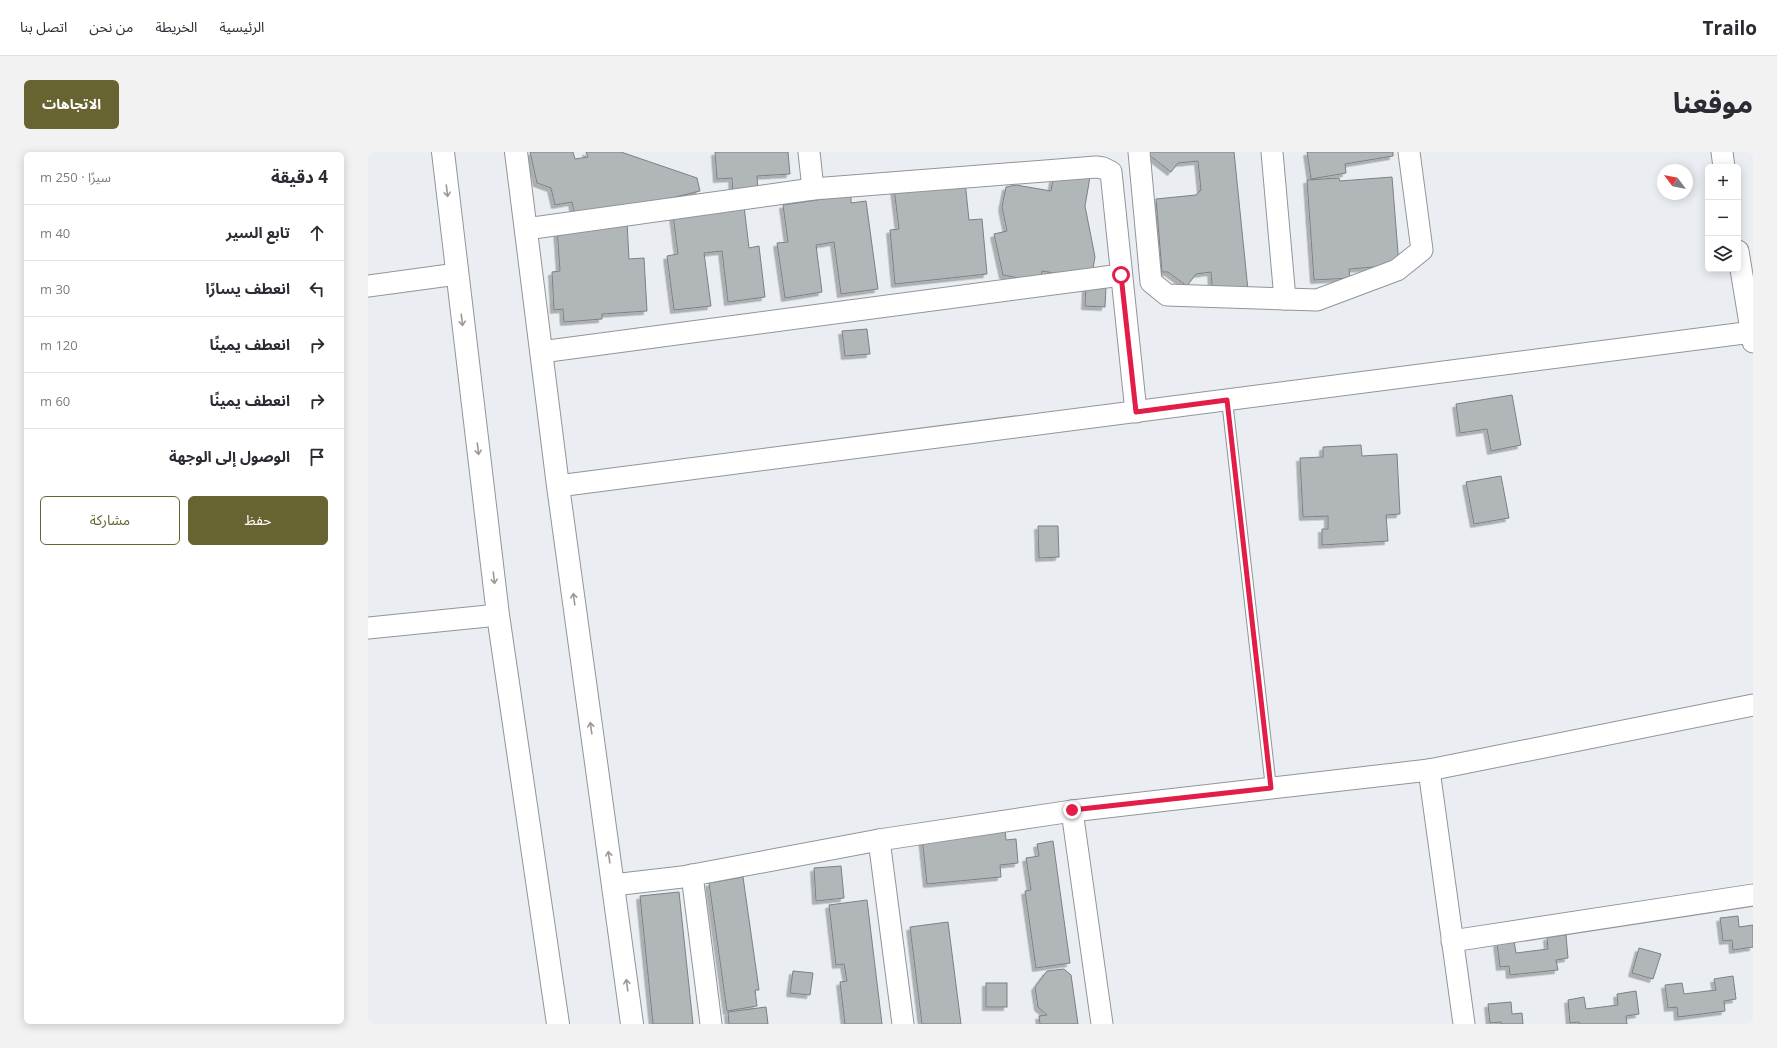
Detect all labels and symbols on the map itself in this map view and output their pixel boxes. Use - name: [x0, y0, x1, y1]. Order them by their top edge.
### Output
- north arrow: [1657, 164, 1693, 200]
- one-way arrow: [443, 184, 451, 197]
- route start: [1112, 266, 1130, 284]
- one-way arrow: [458, 313, 466, 326]
- one-way arrow: [474, 442, 482, 455]
- one-way arrow: [490, 571, 498, 584]
- one-way arrow: [570, 593, 578, 606]
- one-way arrow: [587, 722, 595, 735]
- route end: [1063, 801, 1081, 819]
- one-way arrow: [605, 851, 613, 864]
- one-way arrow: [623, 979, 631, 992]

